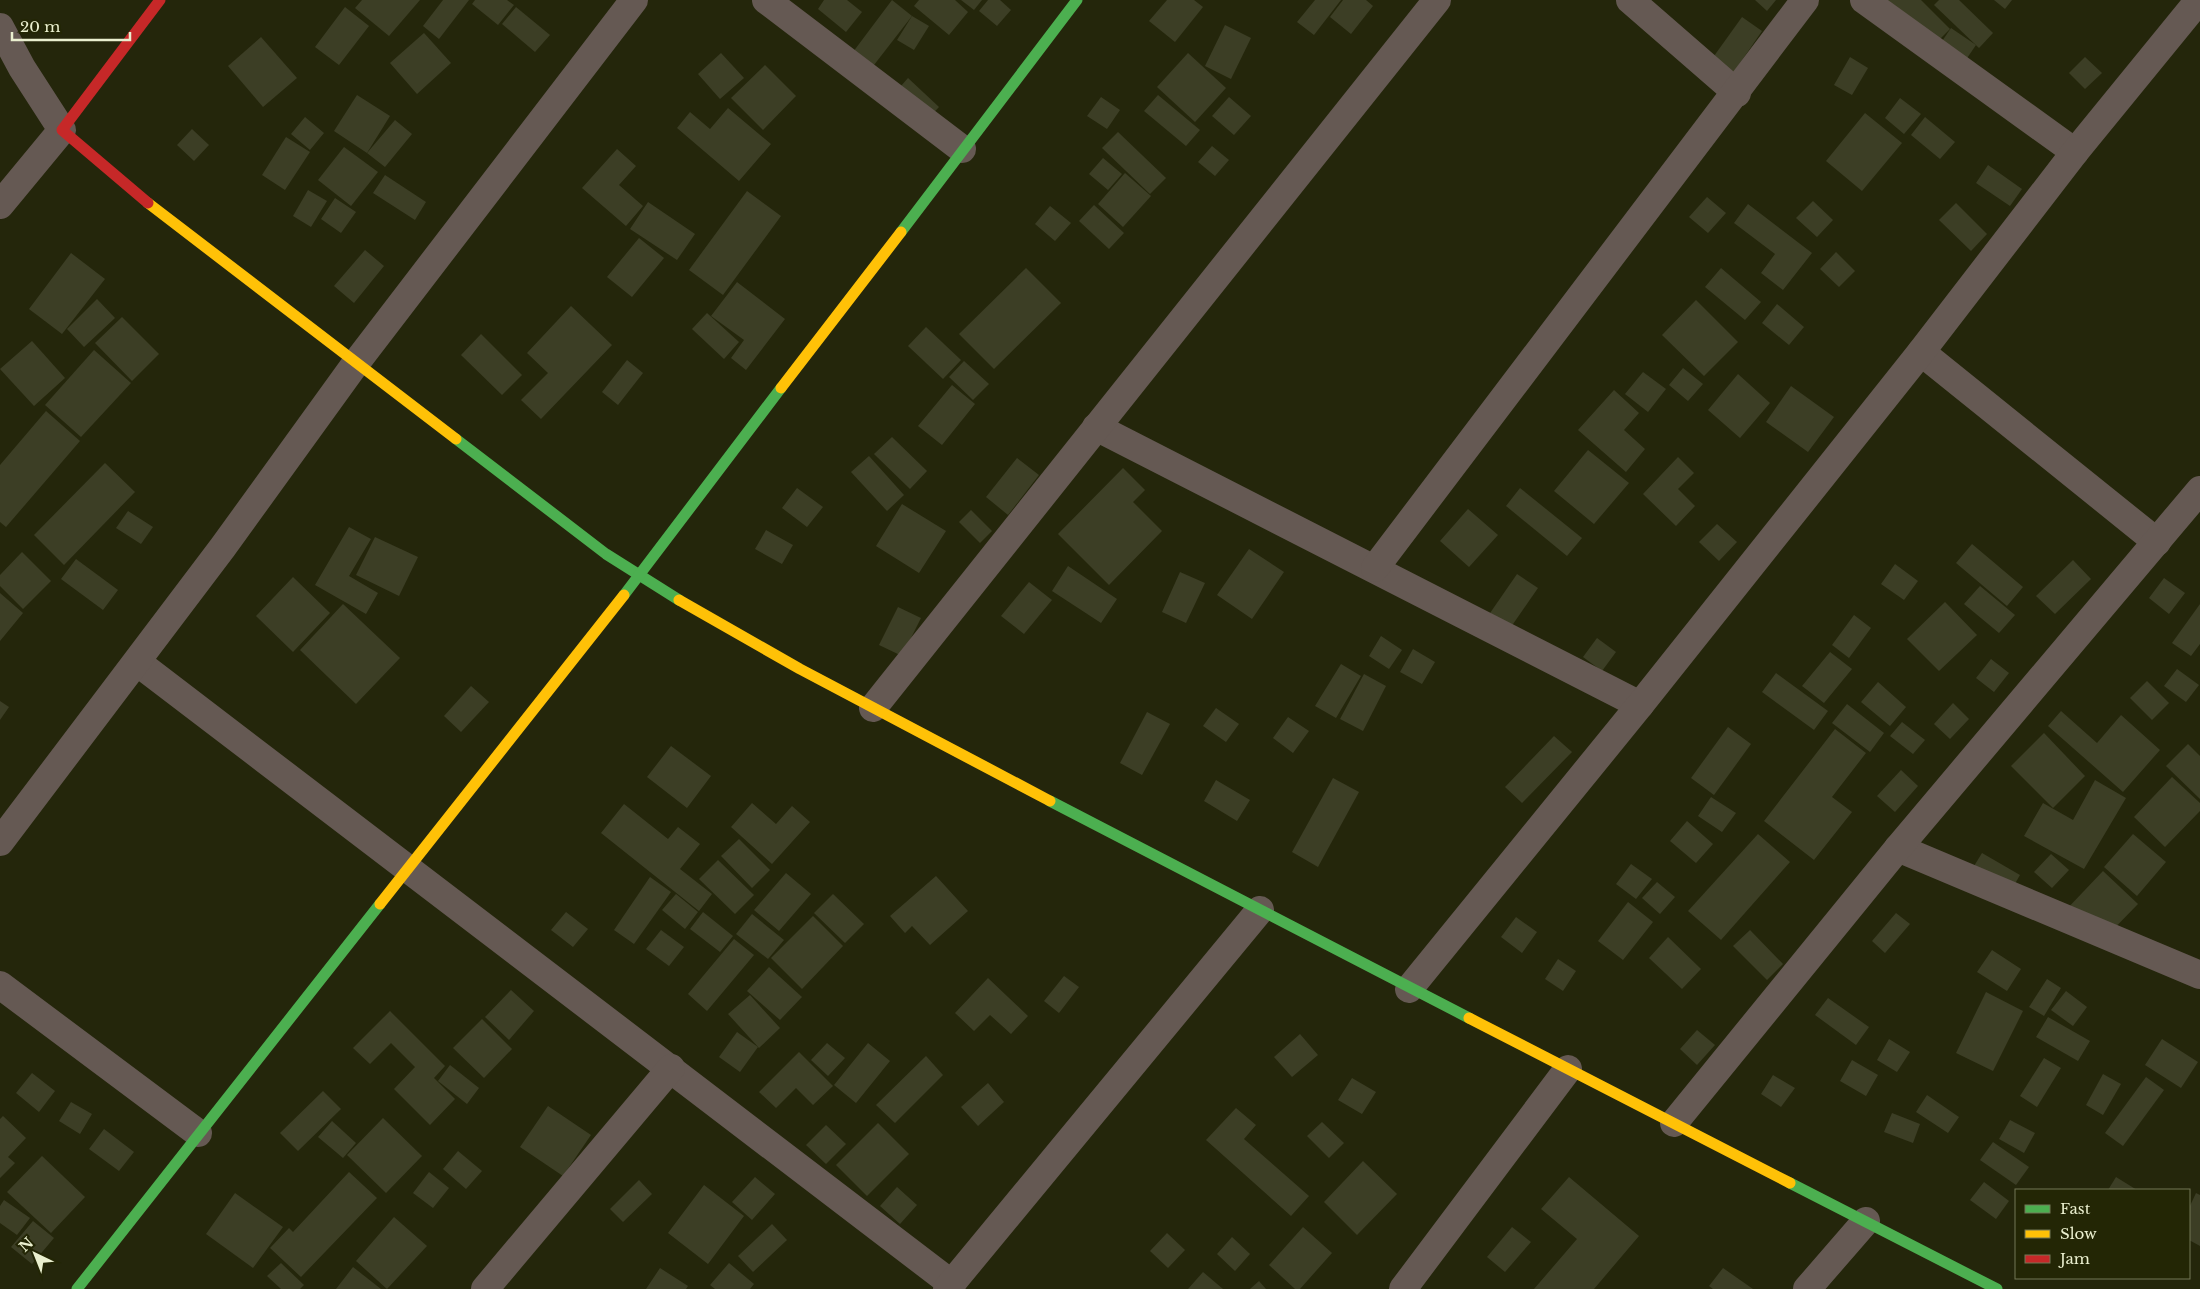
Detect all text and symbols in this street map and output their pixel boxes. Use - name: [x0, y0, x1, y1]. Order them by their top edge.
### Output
- scale bar: [12, 10, 130, 42]
- text: 20 m: [20, 17, 60, 36]
- legend: [2015, 1189, 2190, 1279]
- text: Fast: [2060, 1199, 2091, 1218]
- text: Slow: [2060, 1224, 2097, 1243]
- north arrow: [10, 1229, 60, 1279]
- text: N: [15, 1233, 37, 1256]
- text: Jam: [2058, 1249, 2090, 1268]

